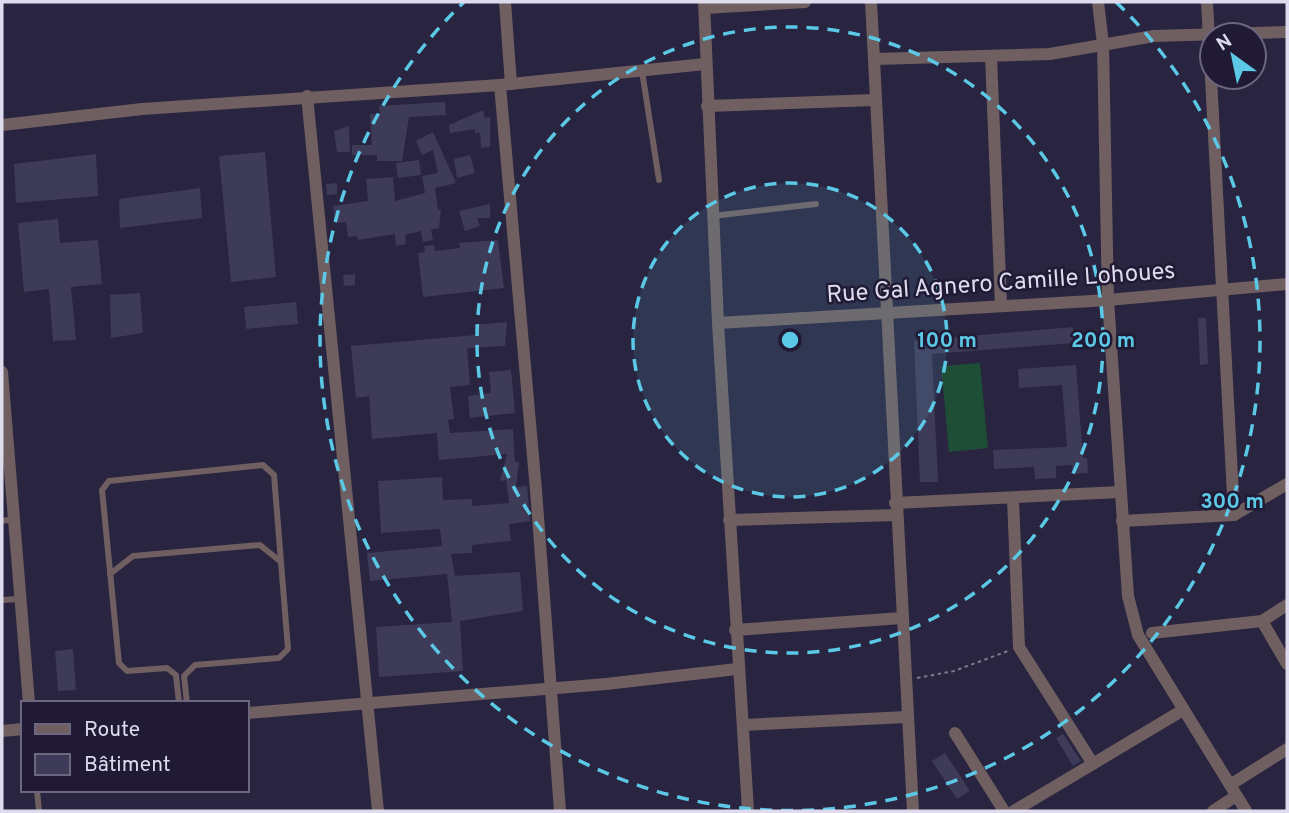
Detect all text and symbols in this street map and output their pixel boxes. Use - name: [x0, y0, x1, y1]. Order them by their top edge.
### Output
- north arrow: [1198, 21, 1268, 91]
- text: N: [1213, 30, 1237, 57]
- street label: Rue Gal Agnero Camille Lohoues: [826, 257, 1176, 311]
- centre of rings: [778, 328, 802, 352]
- text: 100 m: [917, 328, 977, 355]
- text: 200 m: [1071, 328, 1135, 355]
- text: 300 m: [1200, 489, 1264, 516]
- legend: [21, 701, 248, 792]
- text: Route: [84, 717, 140, 744]
- text: Bâtiment: [84, 752, 171, 779]

